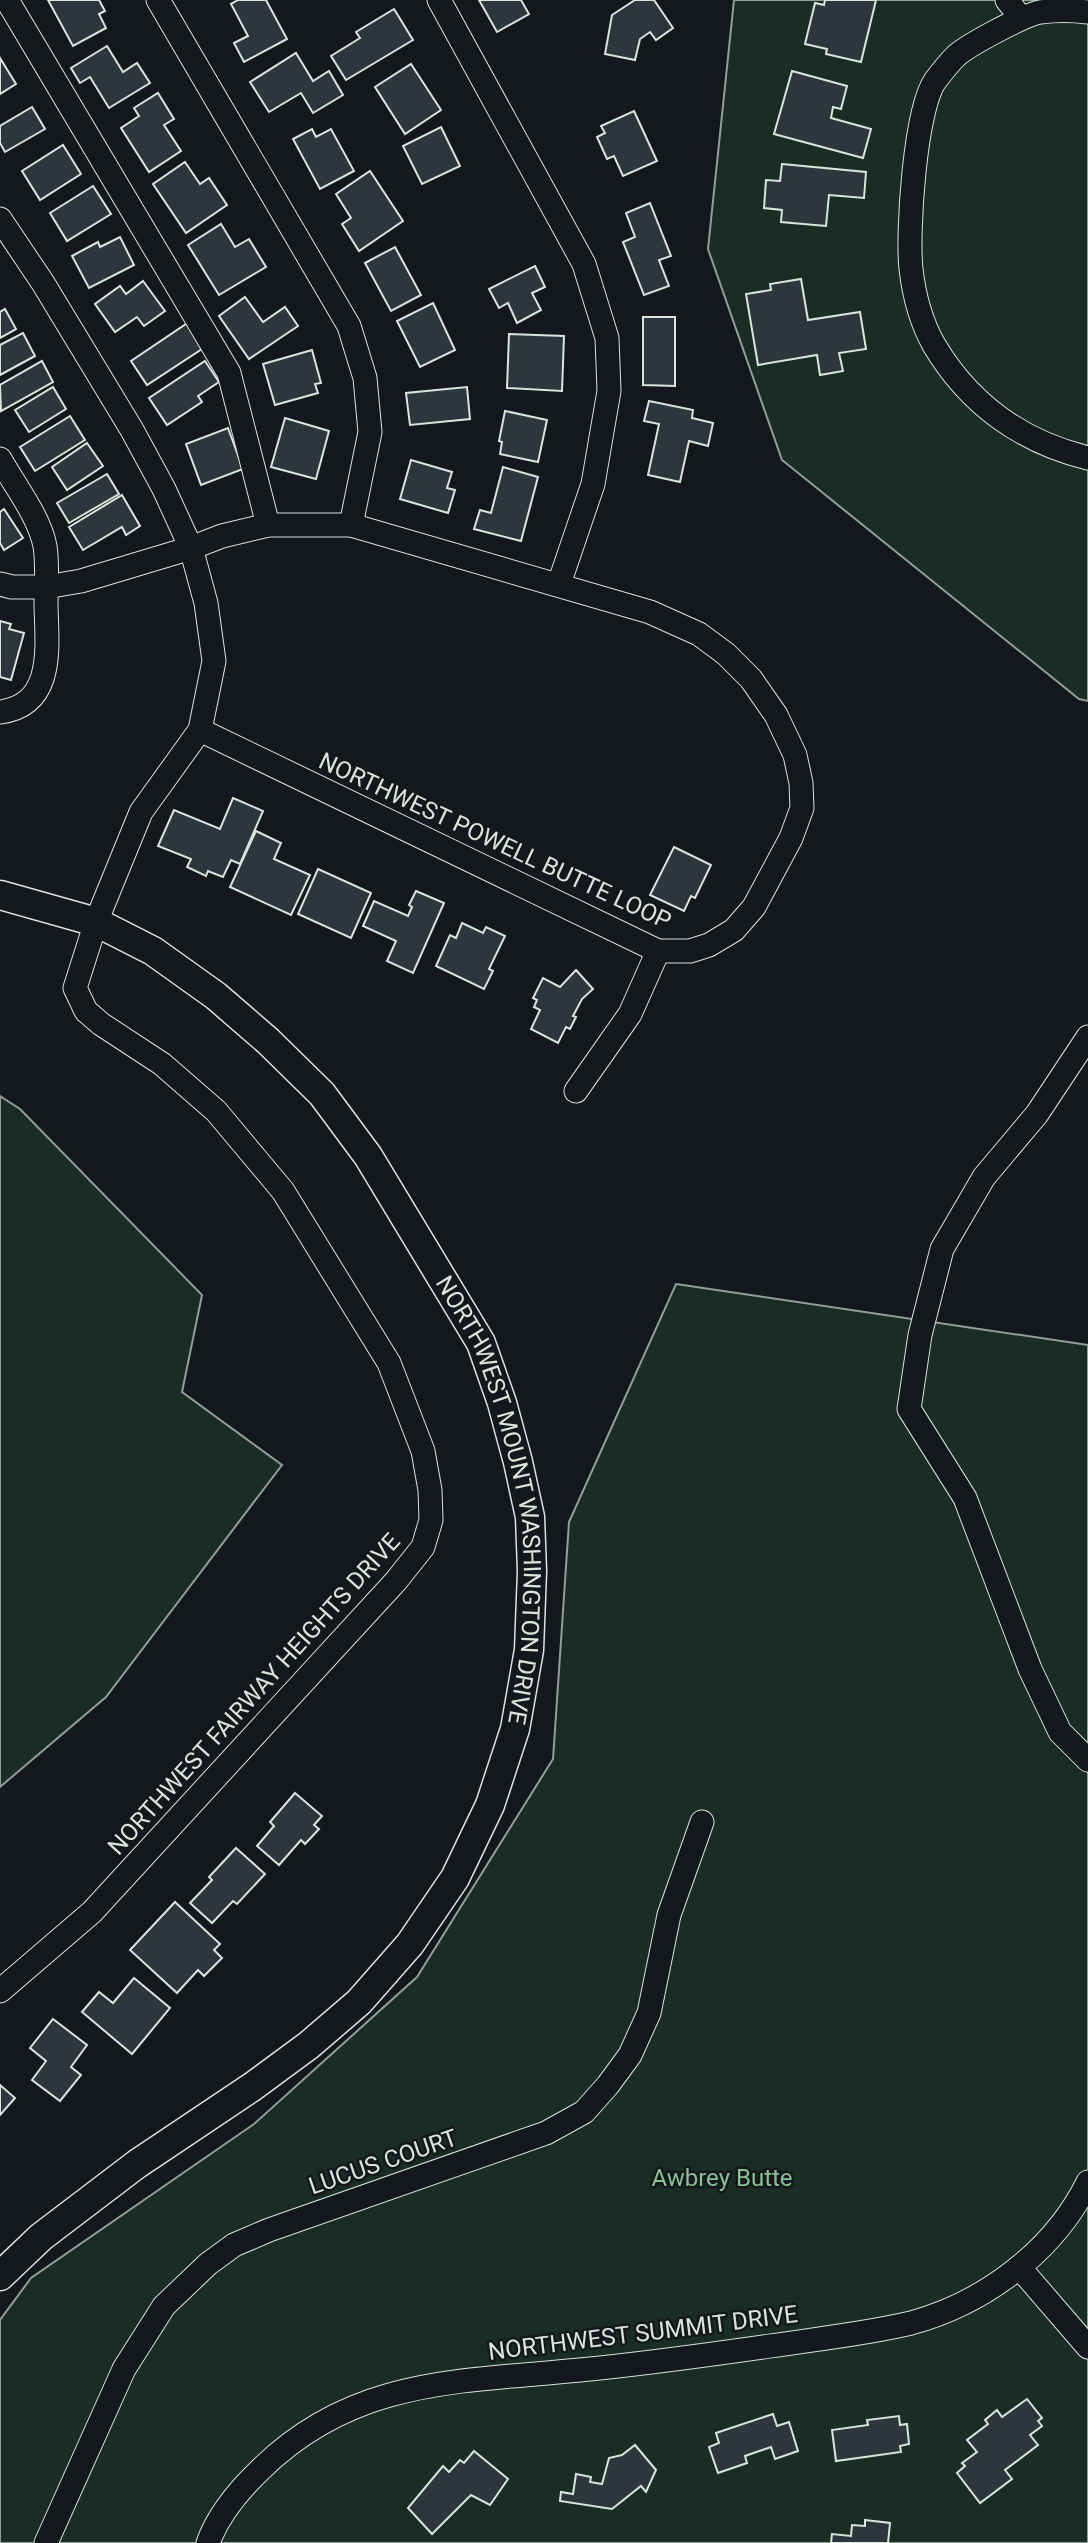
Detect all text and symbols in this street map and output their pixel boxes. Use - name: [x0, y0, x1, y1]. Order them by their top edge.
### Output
- street label: NORTHWEST POWELL BUTTE LOOP: [314, 747, 676, 935]
- street label: NORTHWEST MOUNT WASHINGTON DRIVE: [430, 1271, 546, 1726]
- street label: NORTHWEST FAIRWAY HEIGHTS DRIVE: [102, 1528, 406, 1860]
- street label: LUCUS COURT: [305, 2124, 461, 2200]
- park label: Awbrey Butte: [651, 2164, 793, 2192]
- street label: NORTHWEST SUMMIT DRIVE: [487, 2300, 799, 2366]

